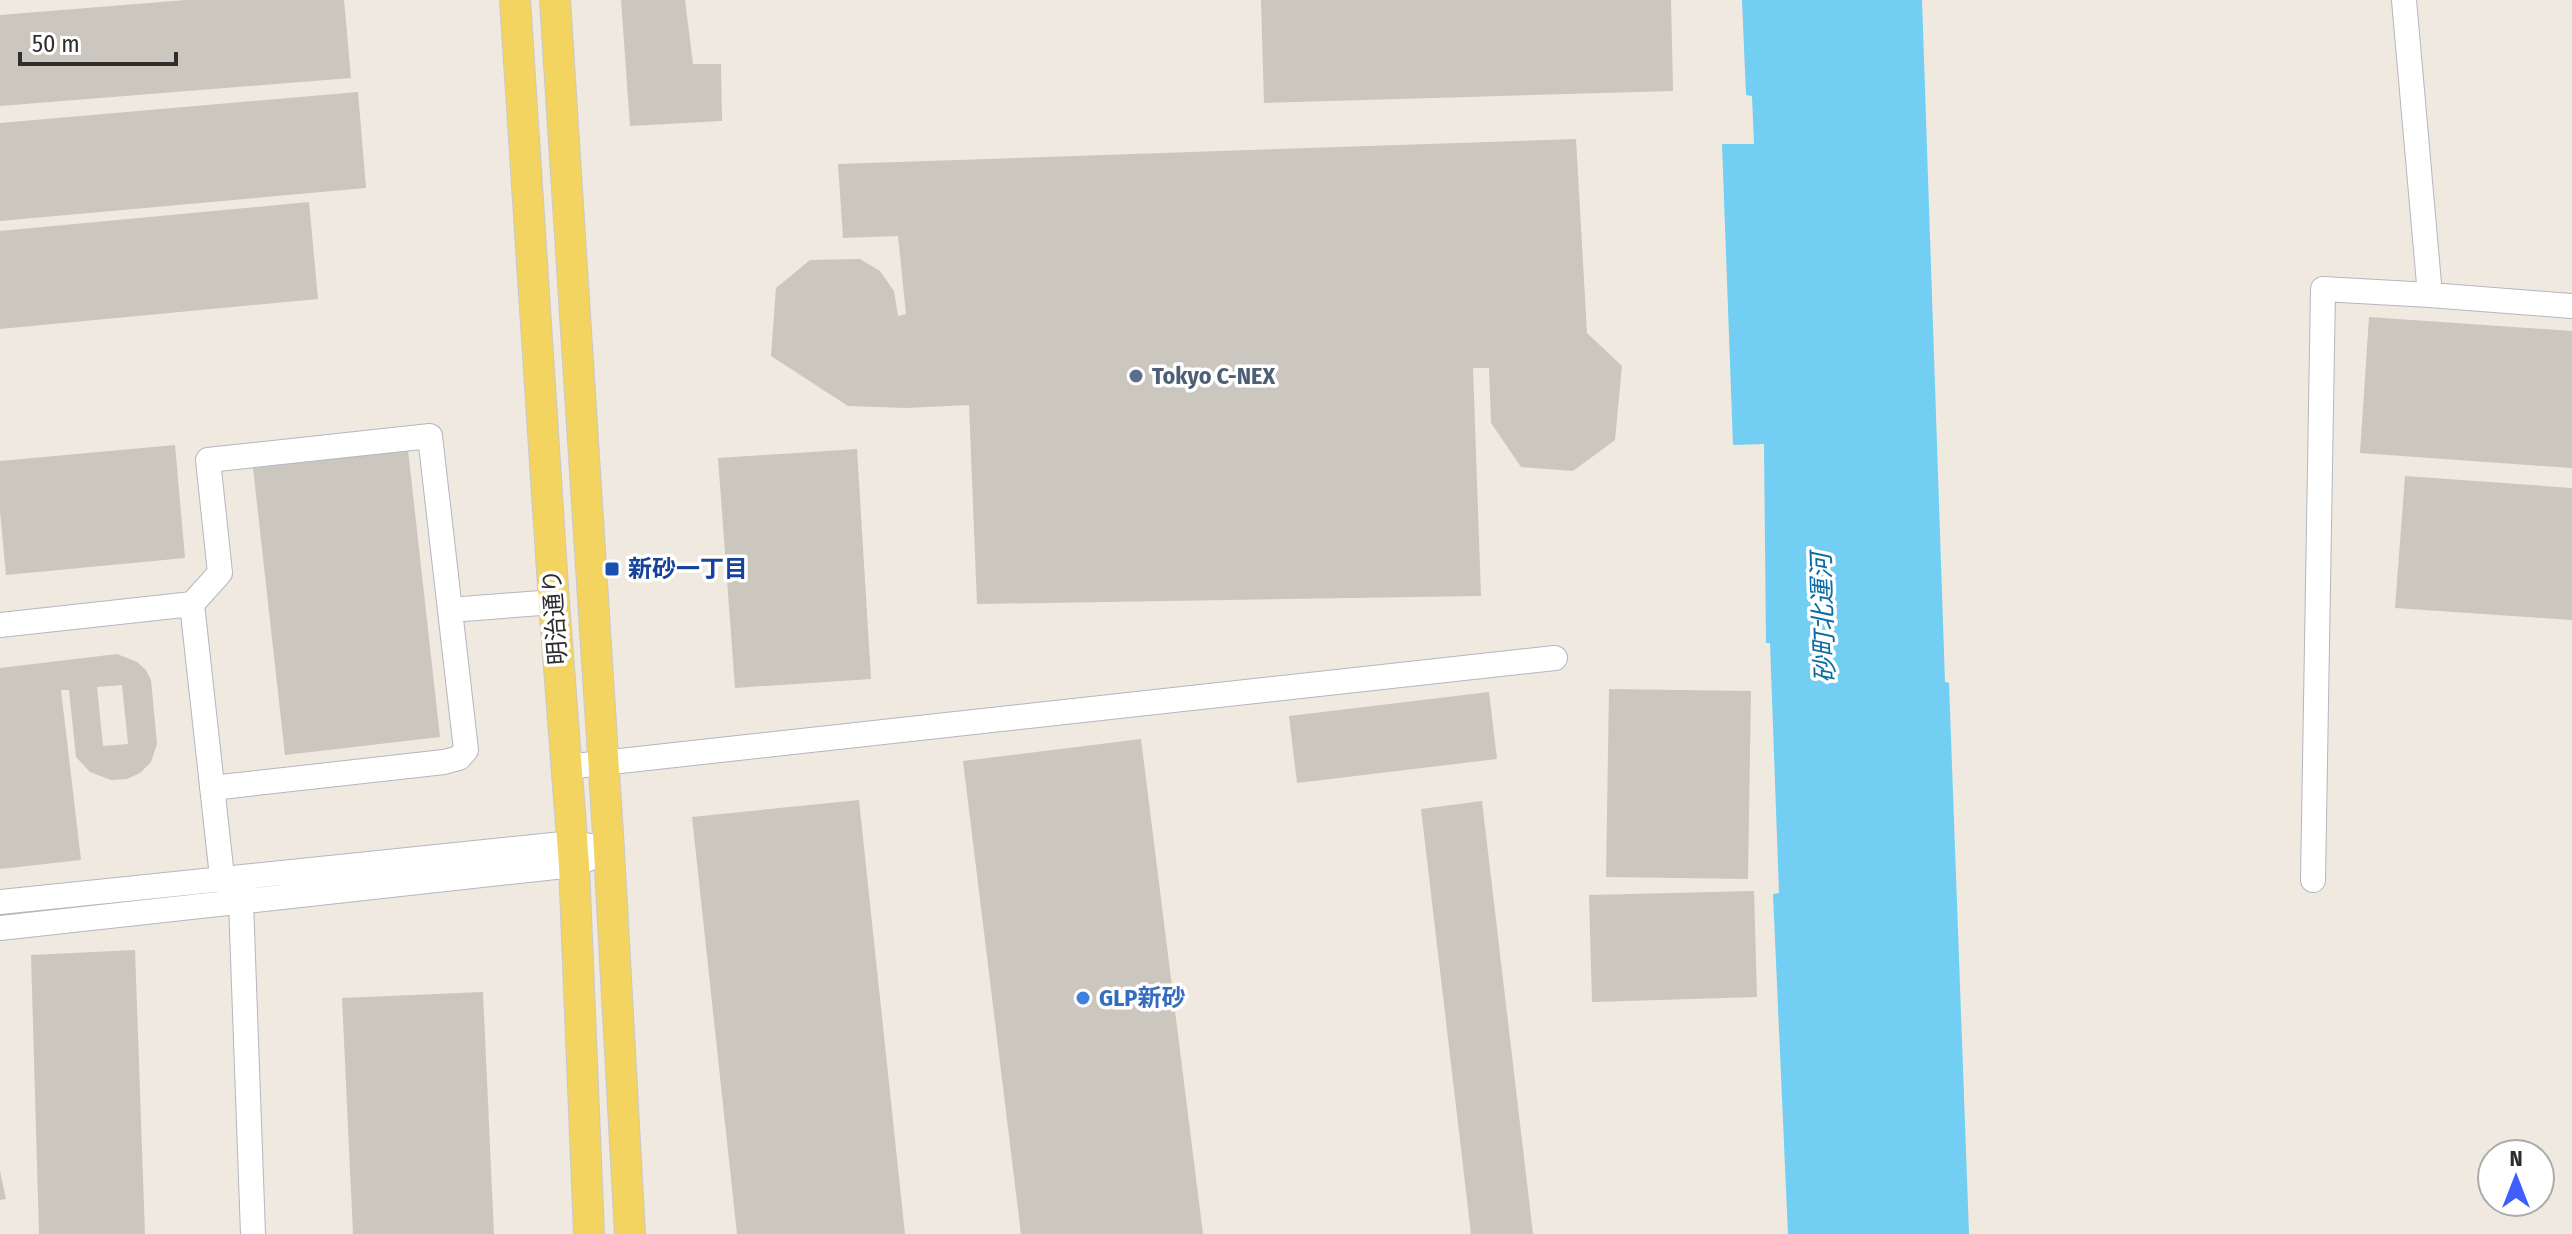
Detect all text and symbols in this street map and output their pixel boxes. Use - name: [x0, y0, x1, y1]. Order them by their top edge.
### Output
- scale bar: [20, 16, 176, 66]
- text: 50 m: [32, 30, 80, 58]
- place label: Tokyo C-NEX: [1152, 362, 1275, 390]
- marker: Tokyo C-NEX: [1127, 367, 1145, 385]
- water label: 砂町北運河: [1806, 547, 1841, 683]
- place label: 新砂一丁目: [628, 555, 748, 583]
- marker: 新砂一丁目: [603, 560, 621, 578]
- street label: 明治通り: [538, 568, 572, 666]
- place label: GLP新砂: [1099, 984, 1185, 1012]
- marker: GLP新砂: [1074, 989, 1092, 1007]
- north arrow: [2476, 1138, 2556, 1218]
- text: N: [2509, 1145, 2523, 1172]

